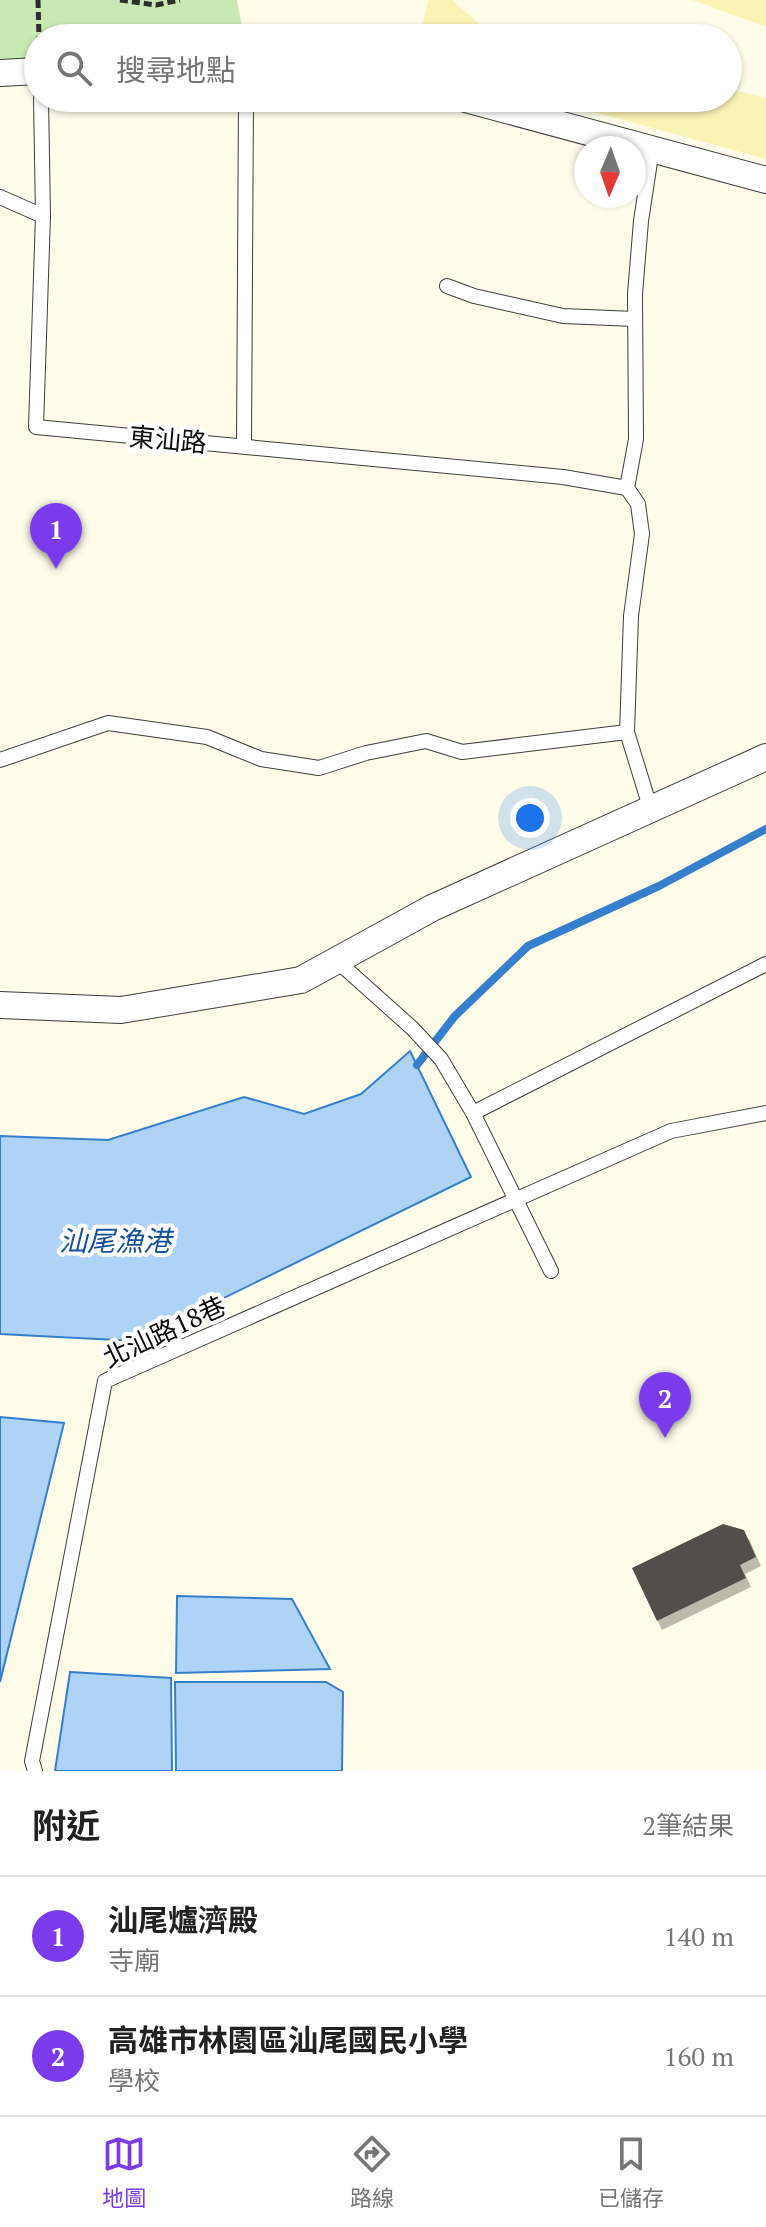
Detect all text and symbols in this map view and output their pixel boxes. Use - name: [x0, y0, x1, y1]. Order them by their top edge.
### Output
- search box: [24, 24, 742, 112]
- icon: search: [52, 46, 96, 90]
- text: 搜尋地點: [116, 50, 236, 90]
- north arrow: [574, 136, 646, 208]
- street label: 東汕路: [128, 419, 208, 459]
- pin: 1: [30, 503, 82, 569]
- your location: [510, 798, 550, 838]
- water label: 汕尾漁港: [59, 1222, 175, 1259]
- street label: 北汕路18巷: [97, 1288, 231, 1374]
- pin: 2: [639, 1372, 691, 1438]
- text: 附近: [32, 1803, 100, 1848]
- text: 2筆結果: [642, 1808, 734, 1842]
- text: 汕尾爐濟殿: [108, 1900, 258, 1940]
- text: 1: [51, 1919, 65, 1953]
- text: 140 m: [664, 1919, 734, 1953]
- text: 寺廟: [108, 1943, 160, 1977]
- text: 高雄市林園區汕尾國民小學: [108, 2020, 468, 2060]
- text: 2: [51, 2039, 65, 2073]
- text: 160 m: [664, 2039, 734, 2073]
- text: 學校: [108, 2063, 160, 2097]
- tab: 地圖: [102, 2132, 146, 2212]
- tab: 路線: [350, 2132, 394, 2212]
- tab: 已儲存: [598, 2132, 664, 2212]

